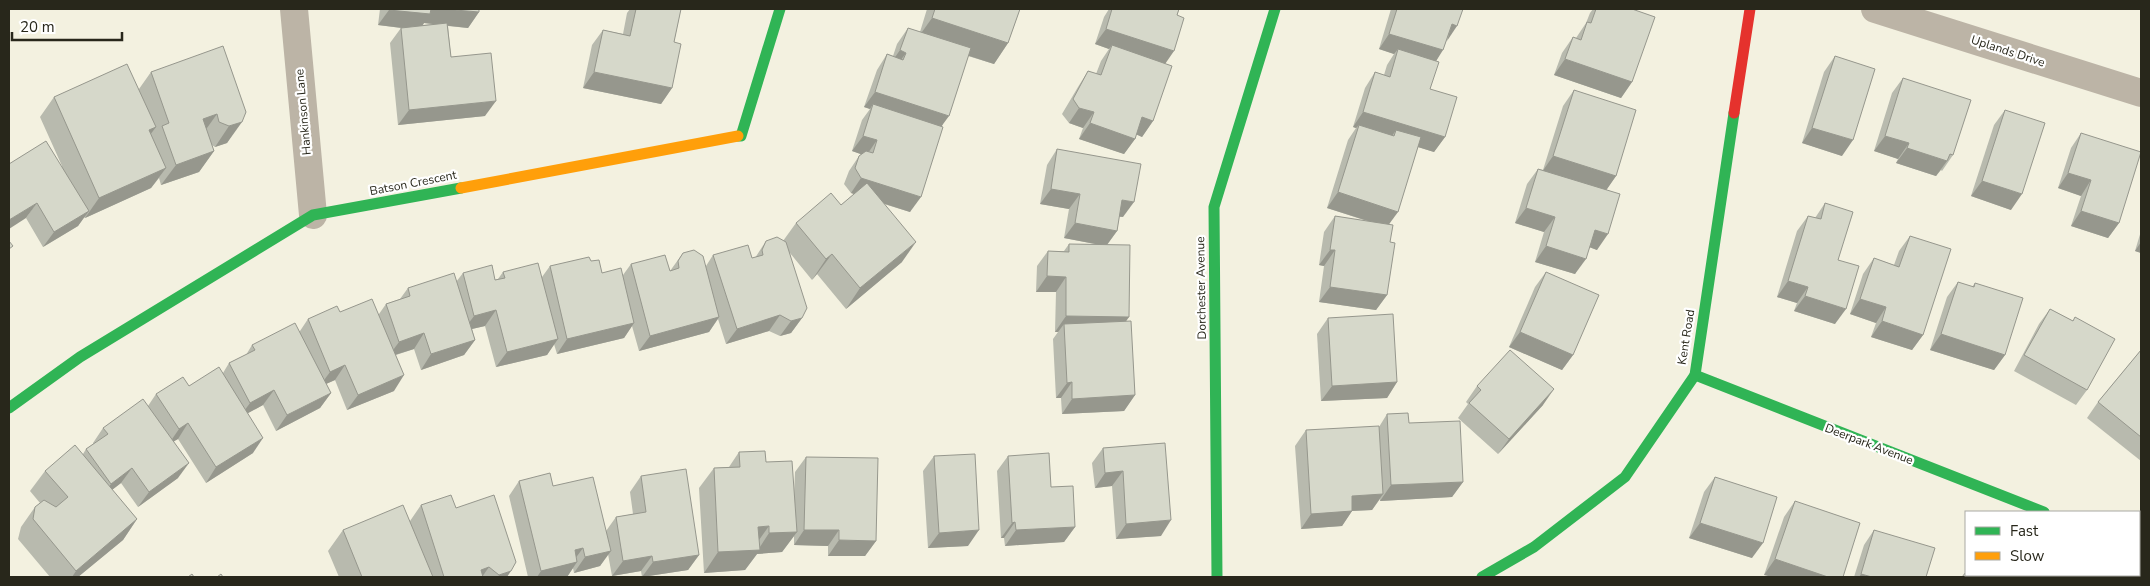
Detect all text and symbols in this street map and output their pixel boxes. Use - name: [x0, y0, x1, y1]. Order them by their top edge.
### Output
- scale bar: [12, 10, 122, 42]
- text: 20 m: [20, 17, 55, 37]
- street label: Uplands Drive: [1969, 32, 2047, 70]
- street label: Hankinson Lane: [291, 68, 315, 156]
- street label: Batson Crescent: [368, 167, 459, 199]
- street label: Dorchester Avenue: [1192, 236, 1210, 340]
- street label: Kent Road: [1674, 308, 1698, 366]
- street label: Deerpark Avenue: [1822, 420, 1916, 468]
- legend: [1965, 511, 2140, 576]
- text: Fast: [2010, 521, 2039, 541]
- text: Slow: [2010, 546, 2045, 566]

